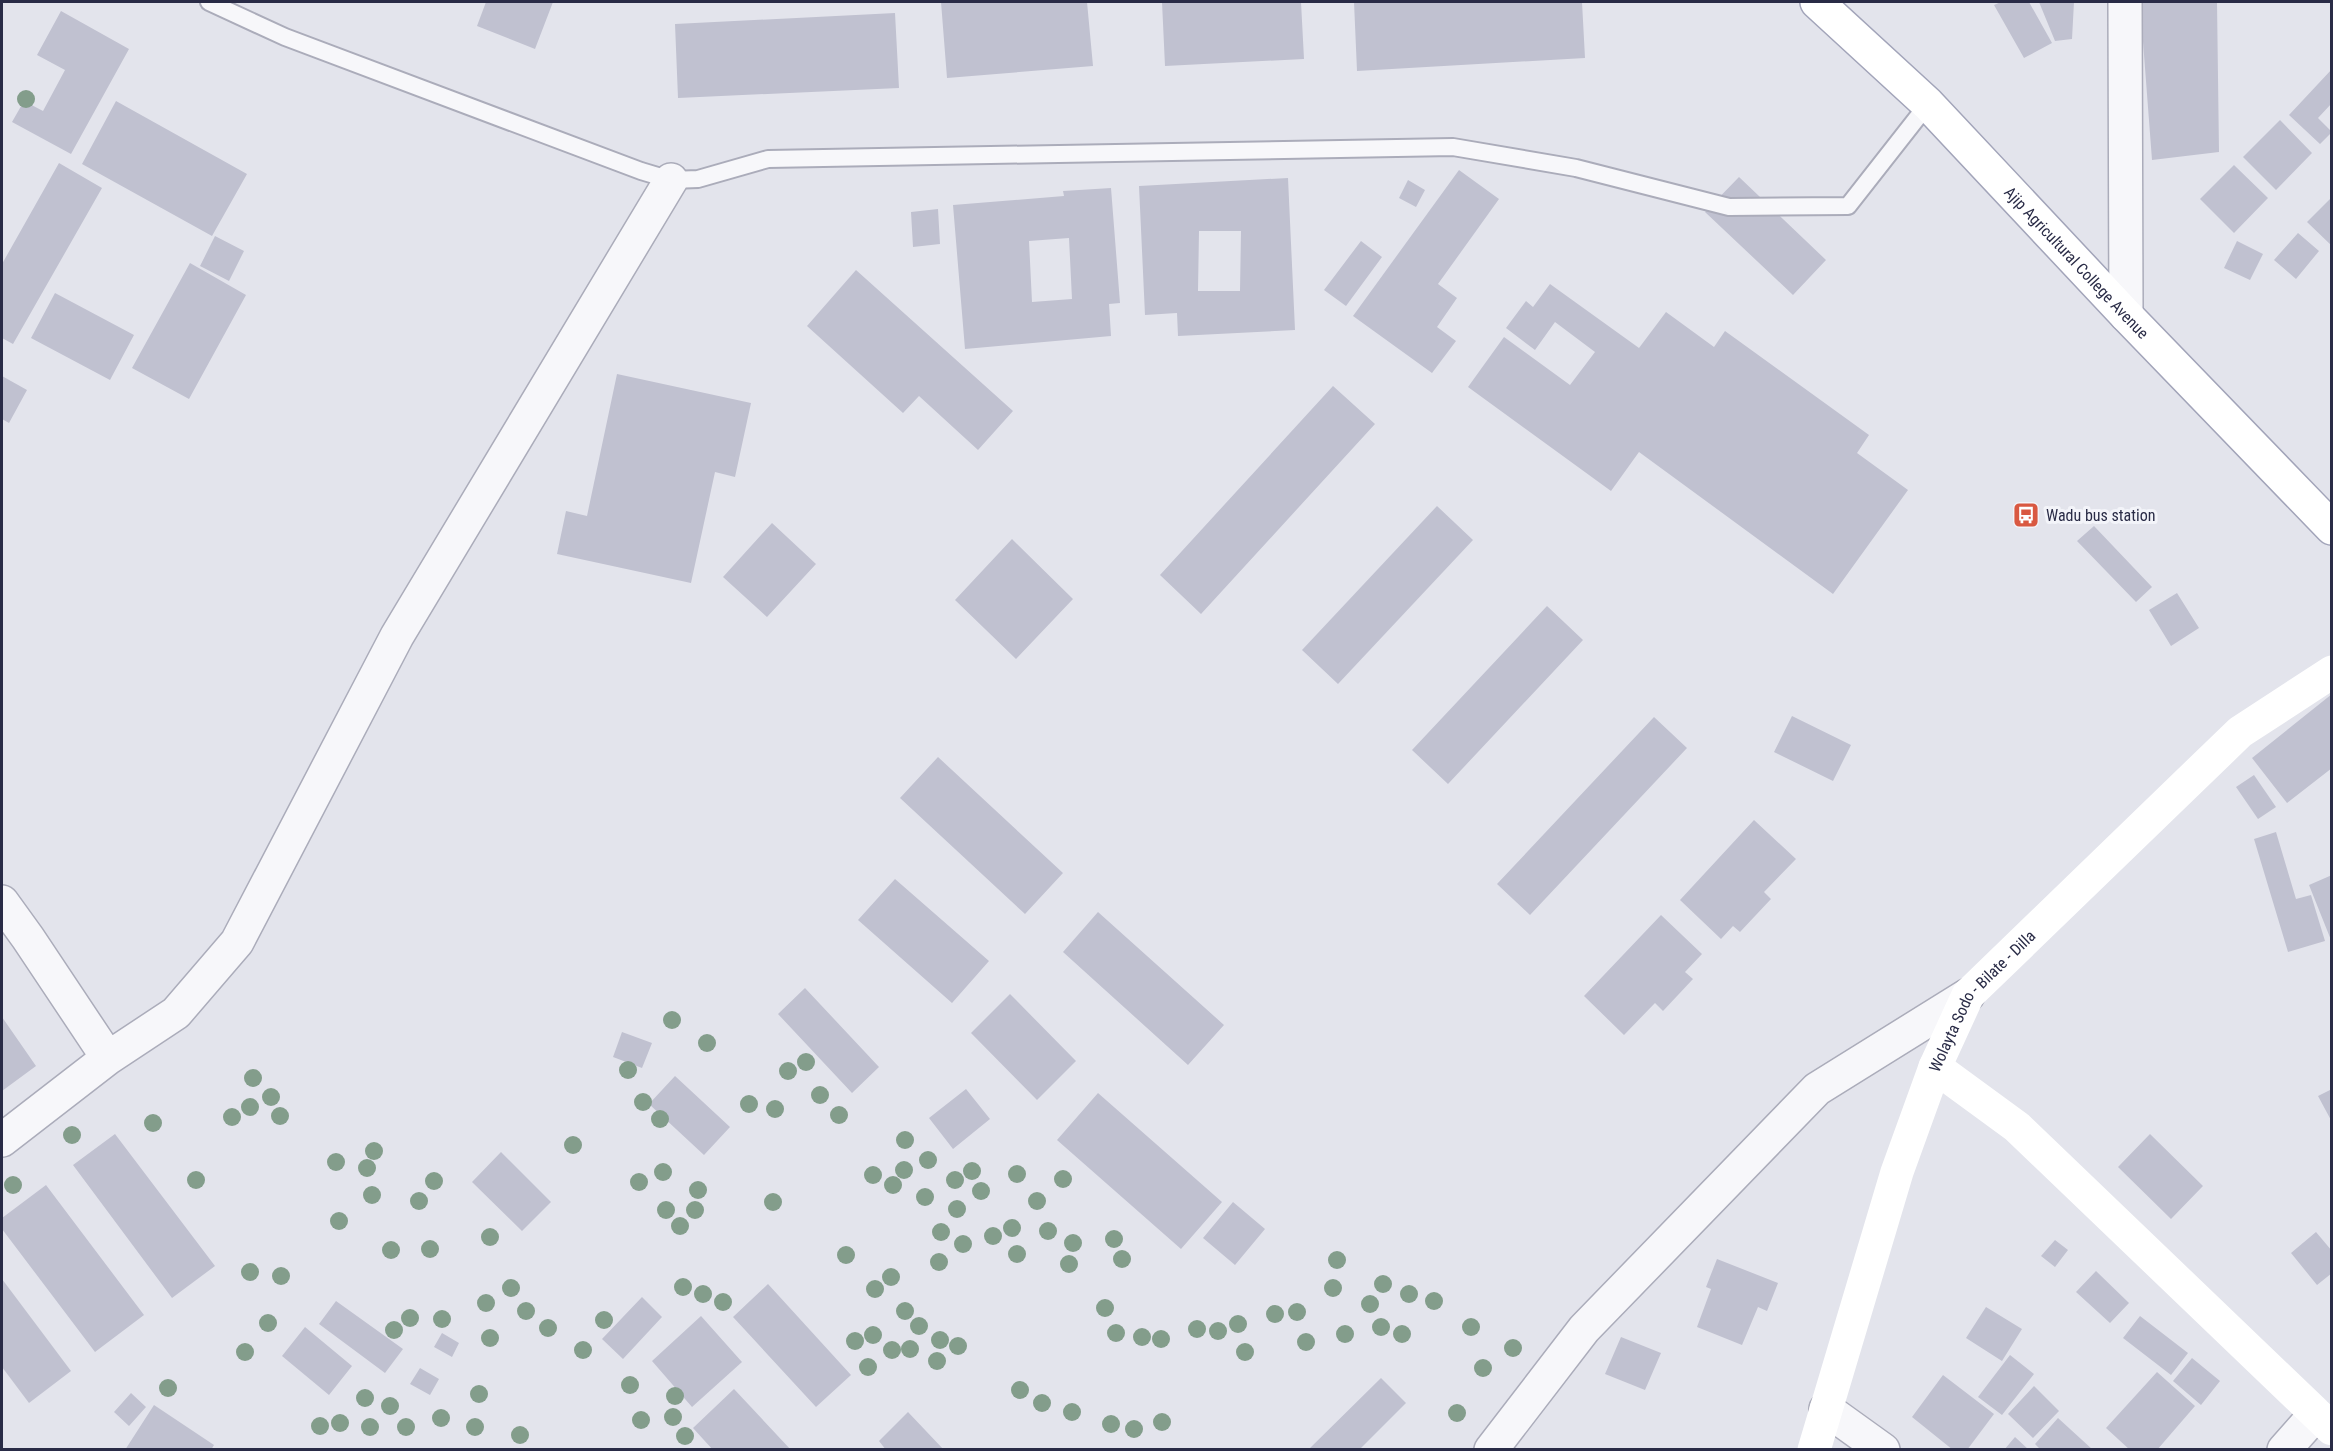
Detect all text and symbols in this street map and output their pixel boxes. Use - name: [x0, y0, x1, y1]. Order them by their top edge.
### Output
- street label: Ajip Agricultural College Avenue: [2001, 182, 2153, 342]
- bus stop icon: Wadu bus station: [2011, 500, 2041, 530]
- place label: Wadu bus station: [2046, 506, 2155, 525]
- street label: Wolayta Sodo - Bilate - Dilla: [1925, 926, 2039, 1075]

